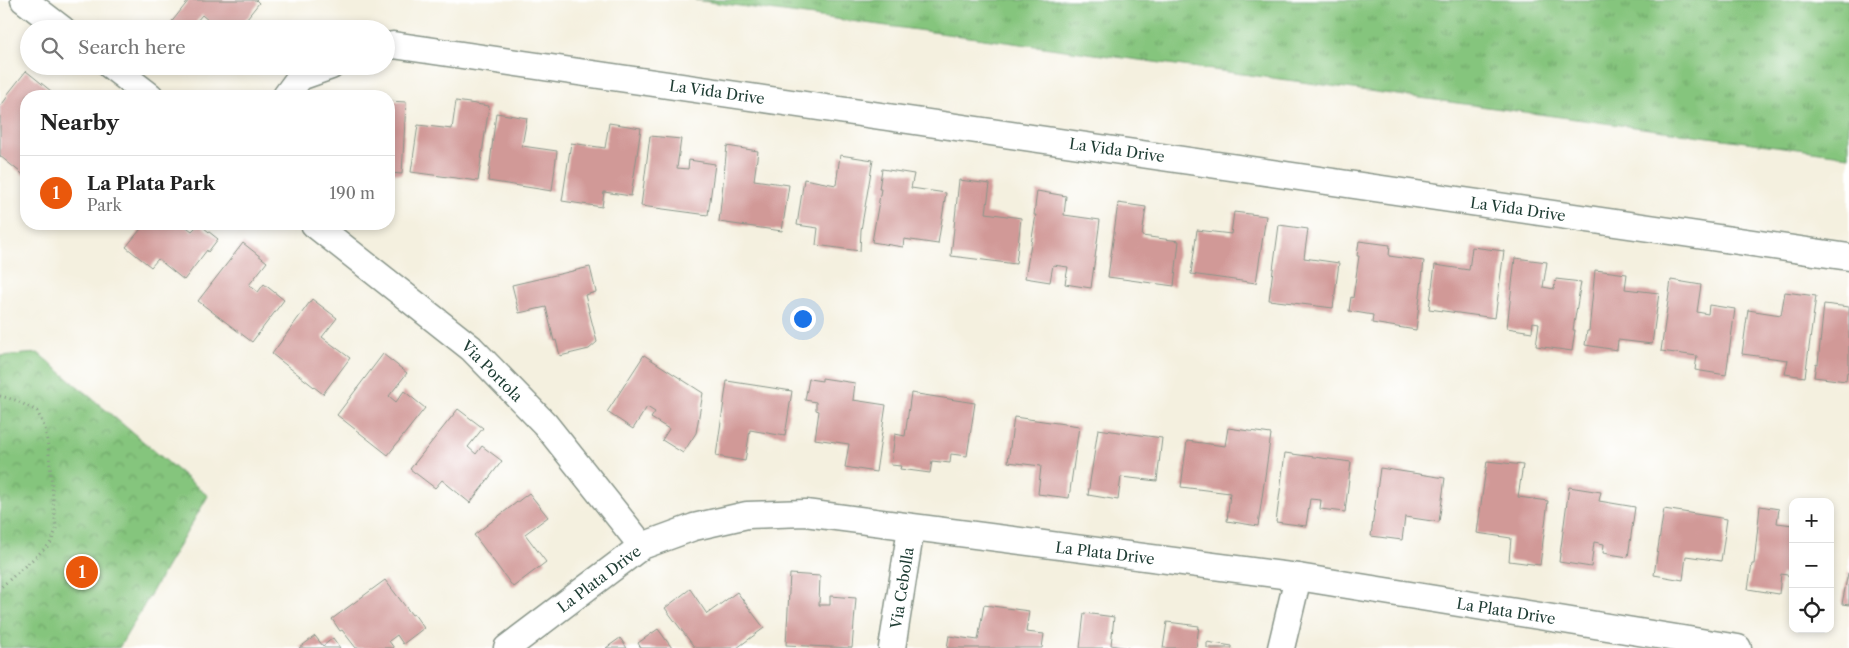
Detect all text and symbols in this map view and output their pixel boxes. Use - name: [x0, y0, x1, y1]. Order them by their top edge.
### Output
- search box: [20, 20, 395, 75]
- icon: search: [38, 34, 66, 62]
- text: Search here: [78, 36, 186, 59]
- street label: La Vida Drive: [668, 76, 766, 108]
- text: Nearby: [40, 110, 119, 135]
- street label: La Vida Drive: [1068, 134, 1166, 166]
- text: La Plata Park: [87, 172, 215, 195]
- text: 1: [52, 183, 60, 203]
- text: 190 m: [330, 183, 375, 203]
- street label: La Vida Drive: [1469, 193, 1567, 225]
- text: Park: [87, 195, 122, 215]
- your location: [790, 306, 816, 332]
- street label: Via Portola: [457, 336, 527, 406]
- map controls: [1789, 498, 1834, 633]
- button: +: [1789, 498, 1834, 543]
- street label: La Plata Drive: [1054, 537, 1156, 569]
- street label: La Plata Drive: [553, 541, 645, 617]
- button: −: [1789, 543, 1834, 588]
- street label: Via Cebolla: [886, 546, 918, 631]
- pin: 1: [66, 553, 98, 591]
- button: locate: [1789, 588, 1834, 633]
- street label: La Plata Drive: [1455, 594, 1557, 628]

